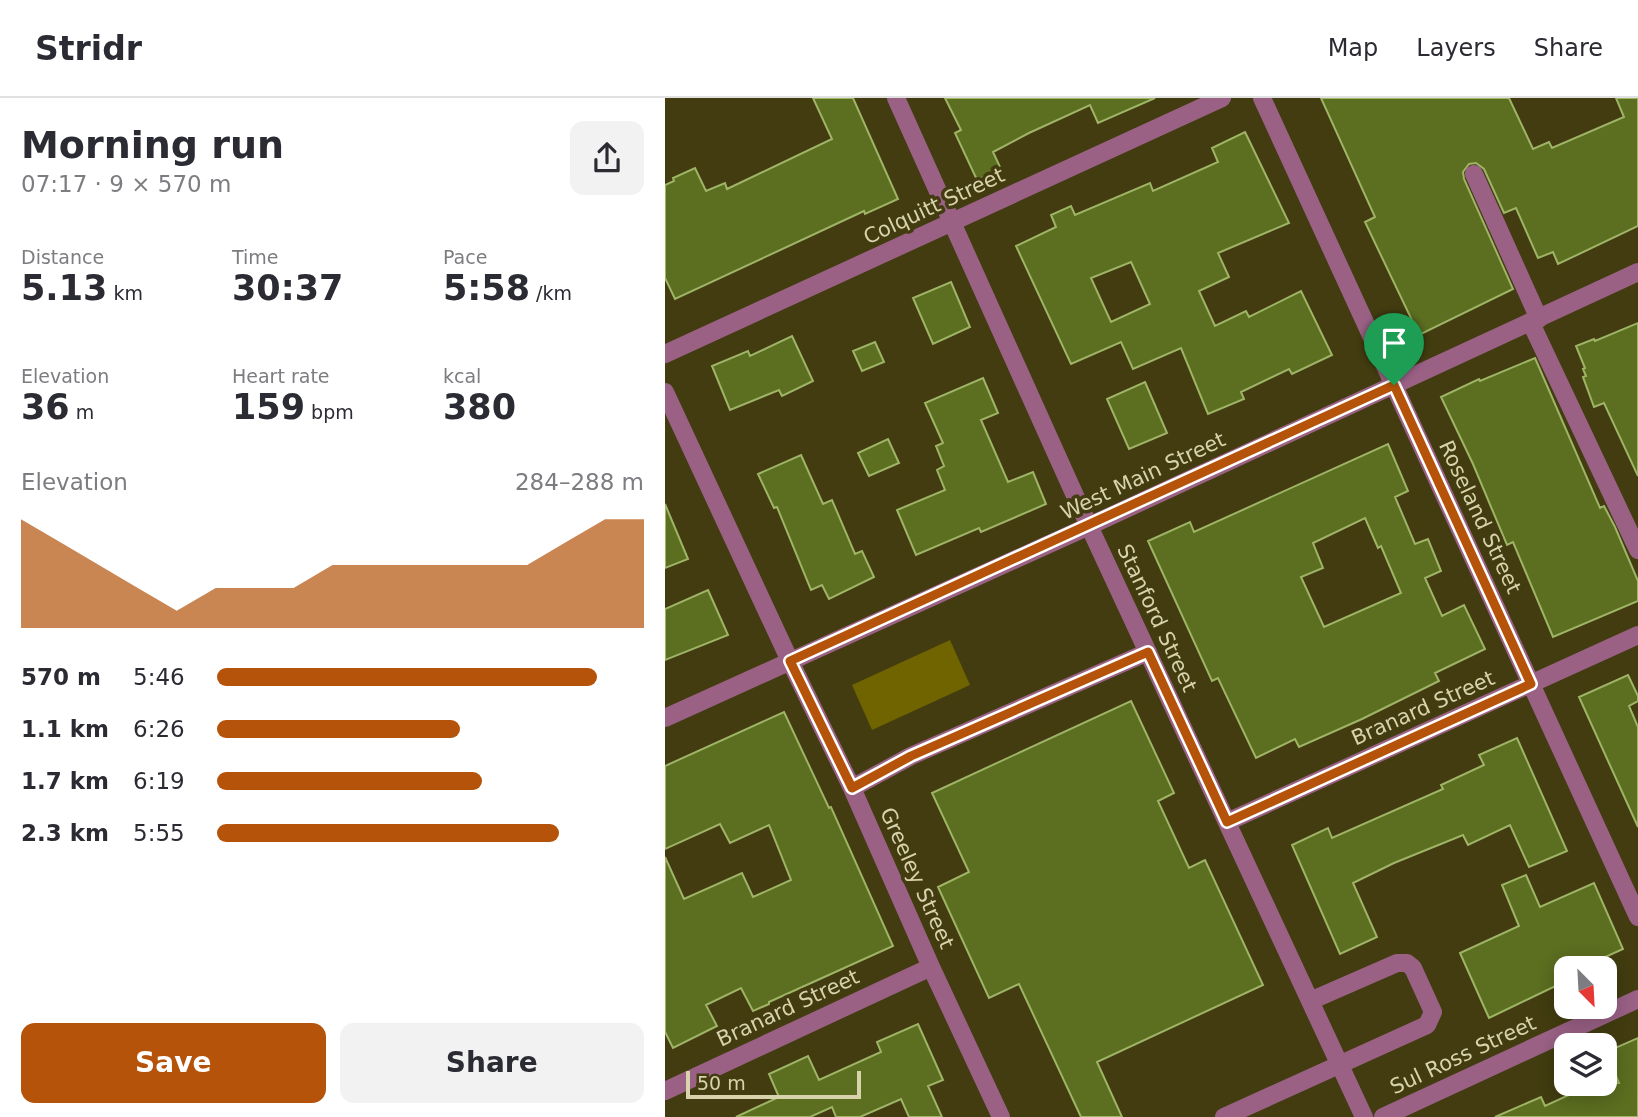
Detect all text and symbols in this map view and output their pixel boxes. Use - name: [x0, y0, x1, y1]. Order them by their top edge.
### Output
- text: Stridr: [35, 29, 142, 68]
- text: Map: [1328, 34, 1378, 62]
- text: Layers: [1416, 34, 1496, 62]
- text: Share: [1534, 34, 1603, 62]
- button: share: [570, 121, 644, 195]
- text: Morning run: [21, 123, 284, 167]
- street label: Colquitt Street: [860, 163, 1008, 249]
- text: 07:17 · 9 × 570 m: [21, 171, 231, 197]
- text: Distance: [21, 246, 104, 268]
- text: Time: [232, 246, 279, 268]
- text: Pace: [443, 246, 487, 268]
- text: 5.13: [21, 268, 107, 308]
- text: 30:37: [232, 268, 343, 308]
- text: 5:58: [443, 268, 530, 308]
- text: km: [107, 282, 143, 304]
- text: /km: [530, 282, 572, 304]
- pin: [1364, 313, 1424, 385]
- icon: arrive: [1375, 324, 1413, 362]
- text: Elevation: [21, 365, 109, 387]
- text: Heart rate: [232, 365, 330, 387]
- text: kcal: [443, 365, 481, 387]
- text: 36: [21, 387, 70, 427]
- text: 159: [232, 387, 305, 427]
- text: 380: [443, 387, 516, 427]
- text: m: [70, 401, 94, 423]
- text: bpm: [305, 401, 354, 423]
- street label: West Main Street: [1057, 427, 1229, 525]
- street label: Roseland Street: [1434, 437, 1526, 597]
- text: Elevation: [21, 469, 128, 495]
- text: 284–288 m: [515, 469, 644, 495]
- street label: Stanford Street: [1112, 540, 1202, 696]
- text: 570 m: [21, 664, 101, 690]
- text: 5:46: [133, 664, 185, 690]
- street label: Branard Street: [1348, 666, 1498, 750]
- text: 1.1 km: [21, 716, 109, 742]
- text: 6:26: [133, 716, 185, 742]
- text: 1.7 km: [21, 768, 109, 794]
- text: 6:19: [133, 768, 185, 794]
- street label: Greeley Street: [875, 804, 959, 952]
- text: 2.3 km: [21, 820, 109, 846]
- text: 5:55: [133, 820, 185, 846]
- north arrow: [1554, 956, 1617, 1018]
- map controls: [1554, 956, 1617, 1096]
- street label: Branard Street: [713, 965, 863, 1051]
- street label: Sul Ross Street: [1386, 1011, 1540, 1099]
- button: Save: [21, 1023, 326, 1103]
- button: Share: [340, 1023, 644, 1103]
- button: layers: [1554, 1033, 1617, 1096]
- scale bar: [686, 1068, 861, 1100]
- text: 50 m: [697, 1072, 746, 1094]

